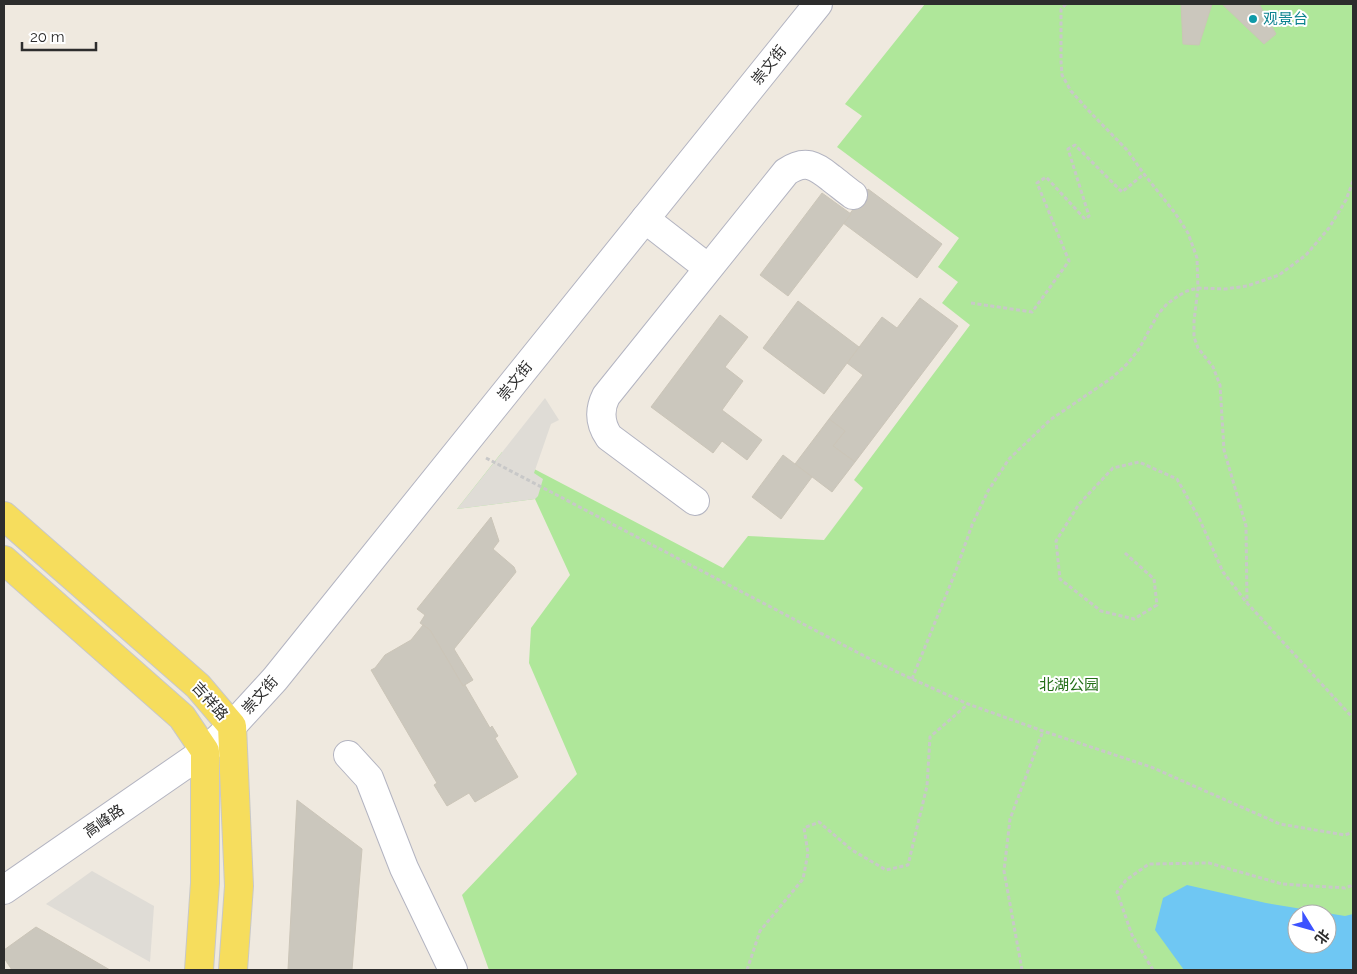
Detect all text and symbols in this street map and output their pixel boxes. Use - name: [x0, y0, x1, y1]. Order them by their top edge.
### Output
- place label: 观景台: [1263, 10, 1308, 28]
- marker: 观景台: [1247, 13, 1259, 25]
- scale bar: [22, 20, 96, 52]
- text: 20 m: [30, 28, 65, 46]
- street label: 崇文街: [748, 42, 790, 88]
- street label: 崇文街: [494, 358, 536, 404]
- street label: 崇文街: [238, 672, 282, 718]
- park label: 北湖公园: [1039, 676, 1099, 694]
- street label: 吉祥路: [188, 678, 232, 724]
- street label: 高峰路: [80, 801, 128, 841]
- north arrow: [1287, 904, 1337, 954]
- text: 北: [1312, 926, 1333, 947]

